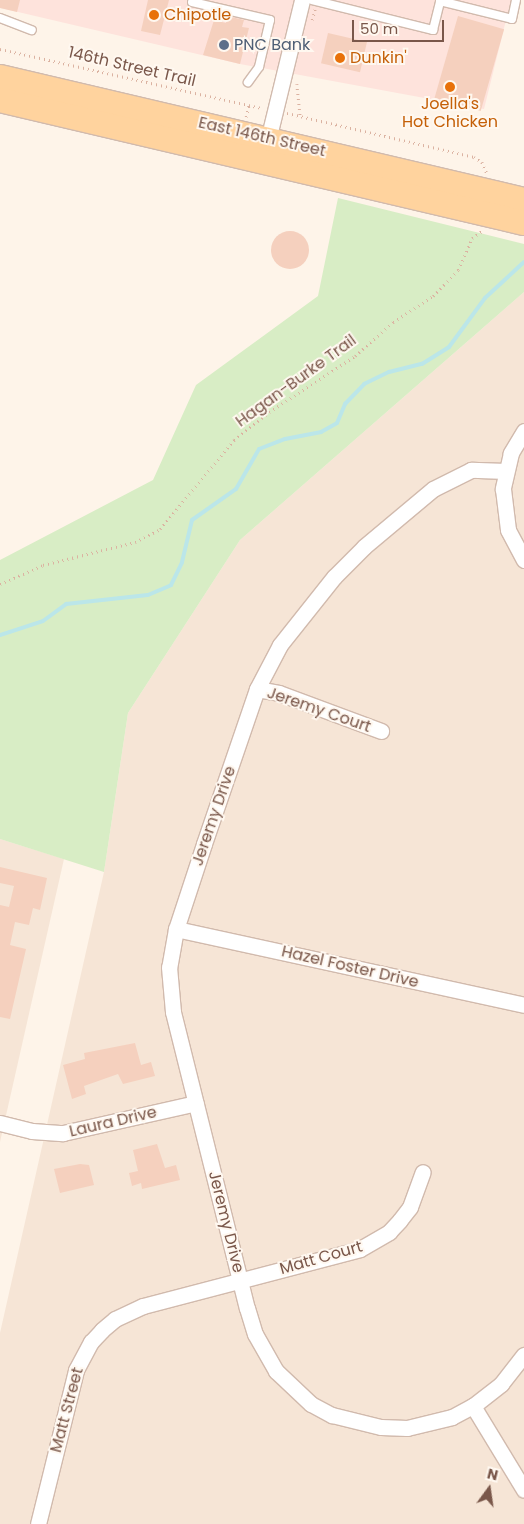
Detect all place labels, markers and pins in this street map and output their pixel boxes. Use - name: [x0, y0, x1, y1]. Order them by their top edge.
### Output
- place label: Chipotle: [164, 5, 231, 25]
- marker: Chipotle: [148, 9, 160, 21]
- place label: PNC Bank: [234, 35, 310, 55]
- marker: PNC Bank: [218, 39, 230, 51]
- place label: Dunkin': [350, 48, 407, 68]
- marker: Dunkin': [334, 52, 346, 64]
- marker: Joella's Hot Chicken: [444, 81, 456, 93]
- place label: Joella's Hot Chicken: [402, 94, 498, 132]

